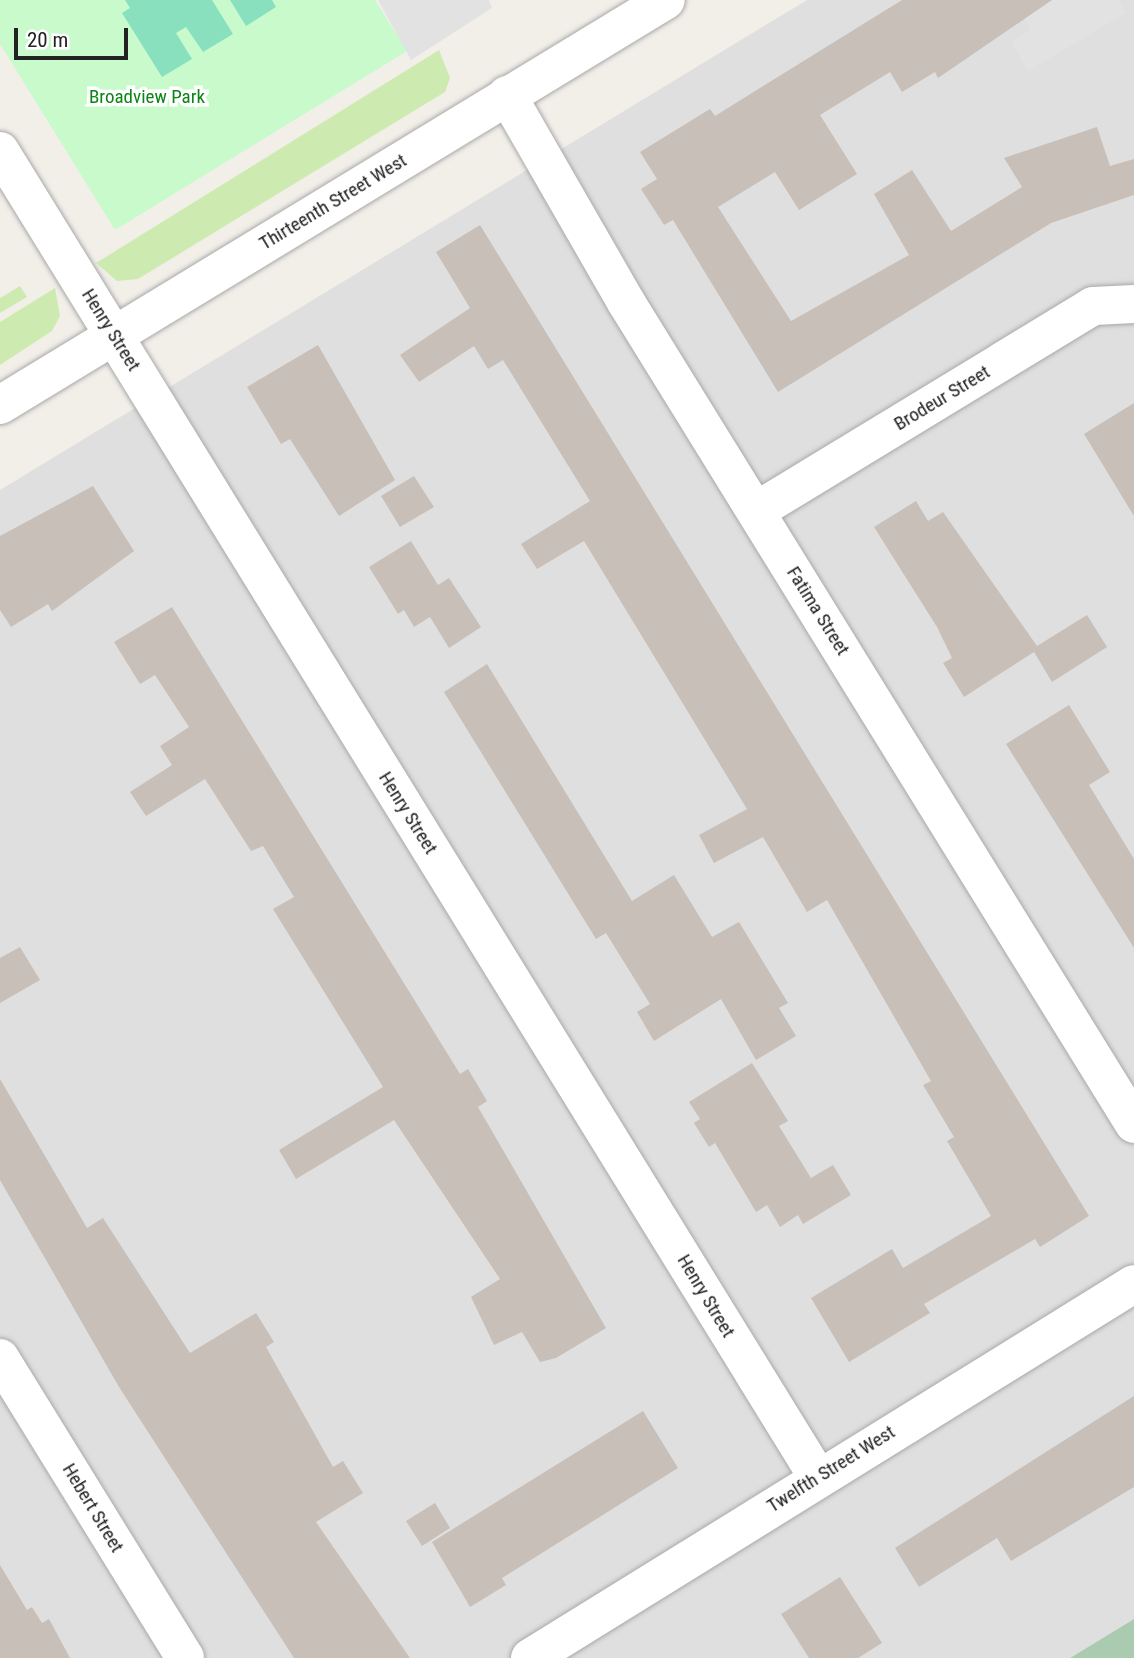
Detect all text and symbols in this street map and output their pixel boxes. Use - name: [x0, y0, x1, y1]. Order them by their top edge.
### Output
- scale bar: [18, 14, 131, 58]
- text: 20 m: [27, 28, 68, 52]
- park label: Broadview Park: [89, 86, 205, 108]
- street label: Thirteenth Street West: [255, 149, 411, 255]
- street label: Henry Street: [77, 285, 145, 375]
- street label: Brodeur Street: [890, 360, 994, 436]
- street label: Fatima Street: [782, 562, 854, 660]
- street label: Henry Street: [374, 768, 442, 858]
- street label: Henry Street: [672, 1250, 740, 1342]
- street label: Twelfth Street West: [763, 1421, 899, 1517]
- street label: Hebert Street: [58, 1459, 128, 1557]

